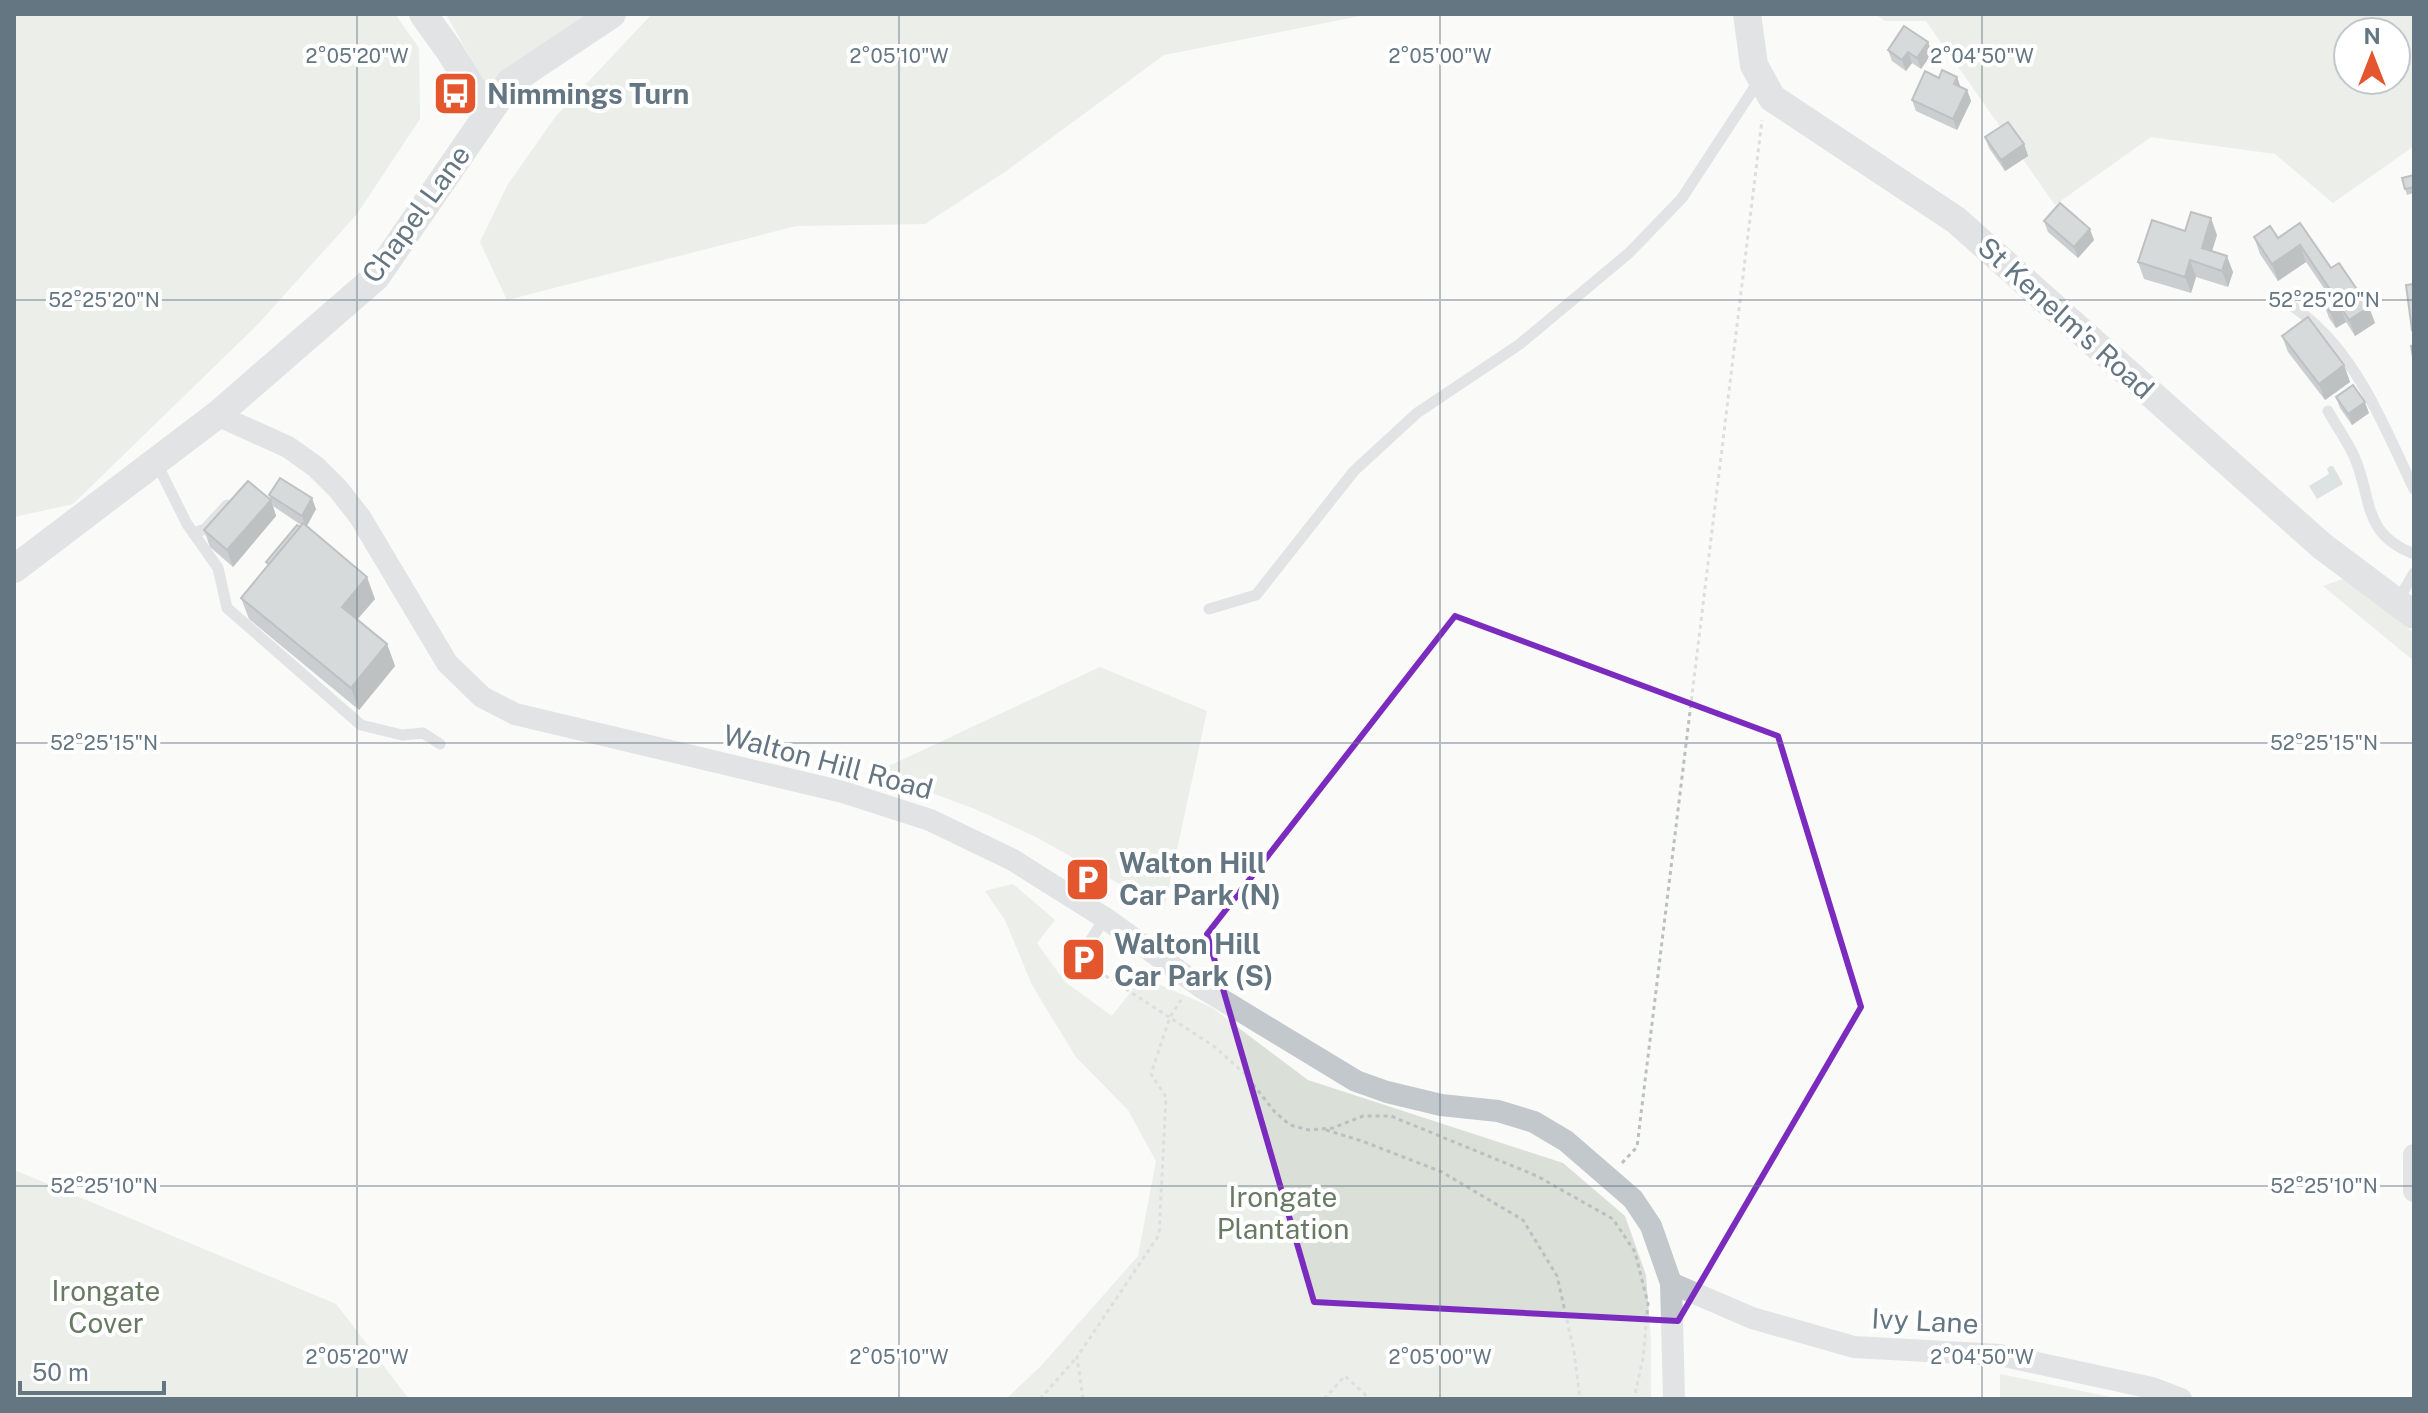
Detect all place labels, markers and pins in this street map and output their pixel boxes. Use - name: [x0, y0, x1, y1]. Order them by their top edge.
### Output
- bus stop icon: Nimmings Turn: [432, 70, 480, 118]
- place label: Nimmings Turn: [487, 77, 689, 110]
- place label: Walton Hill Car Park (N): [1119, 846, 1281, 911]
- parking icon: Walton Hill Car Park (N): [1064, 855, 1112, 903]
- place label: Walton Hill Car Park (S): [1114, 927, 1273, 992]
- parking icon: Walton Hill Car Park (S): [1059, 936, 1107, 984]

